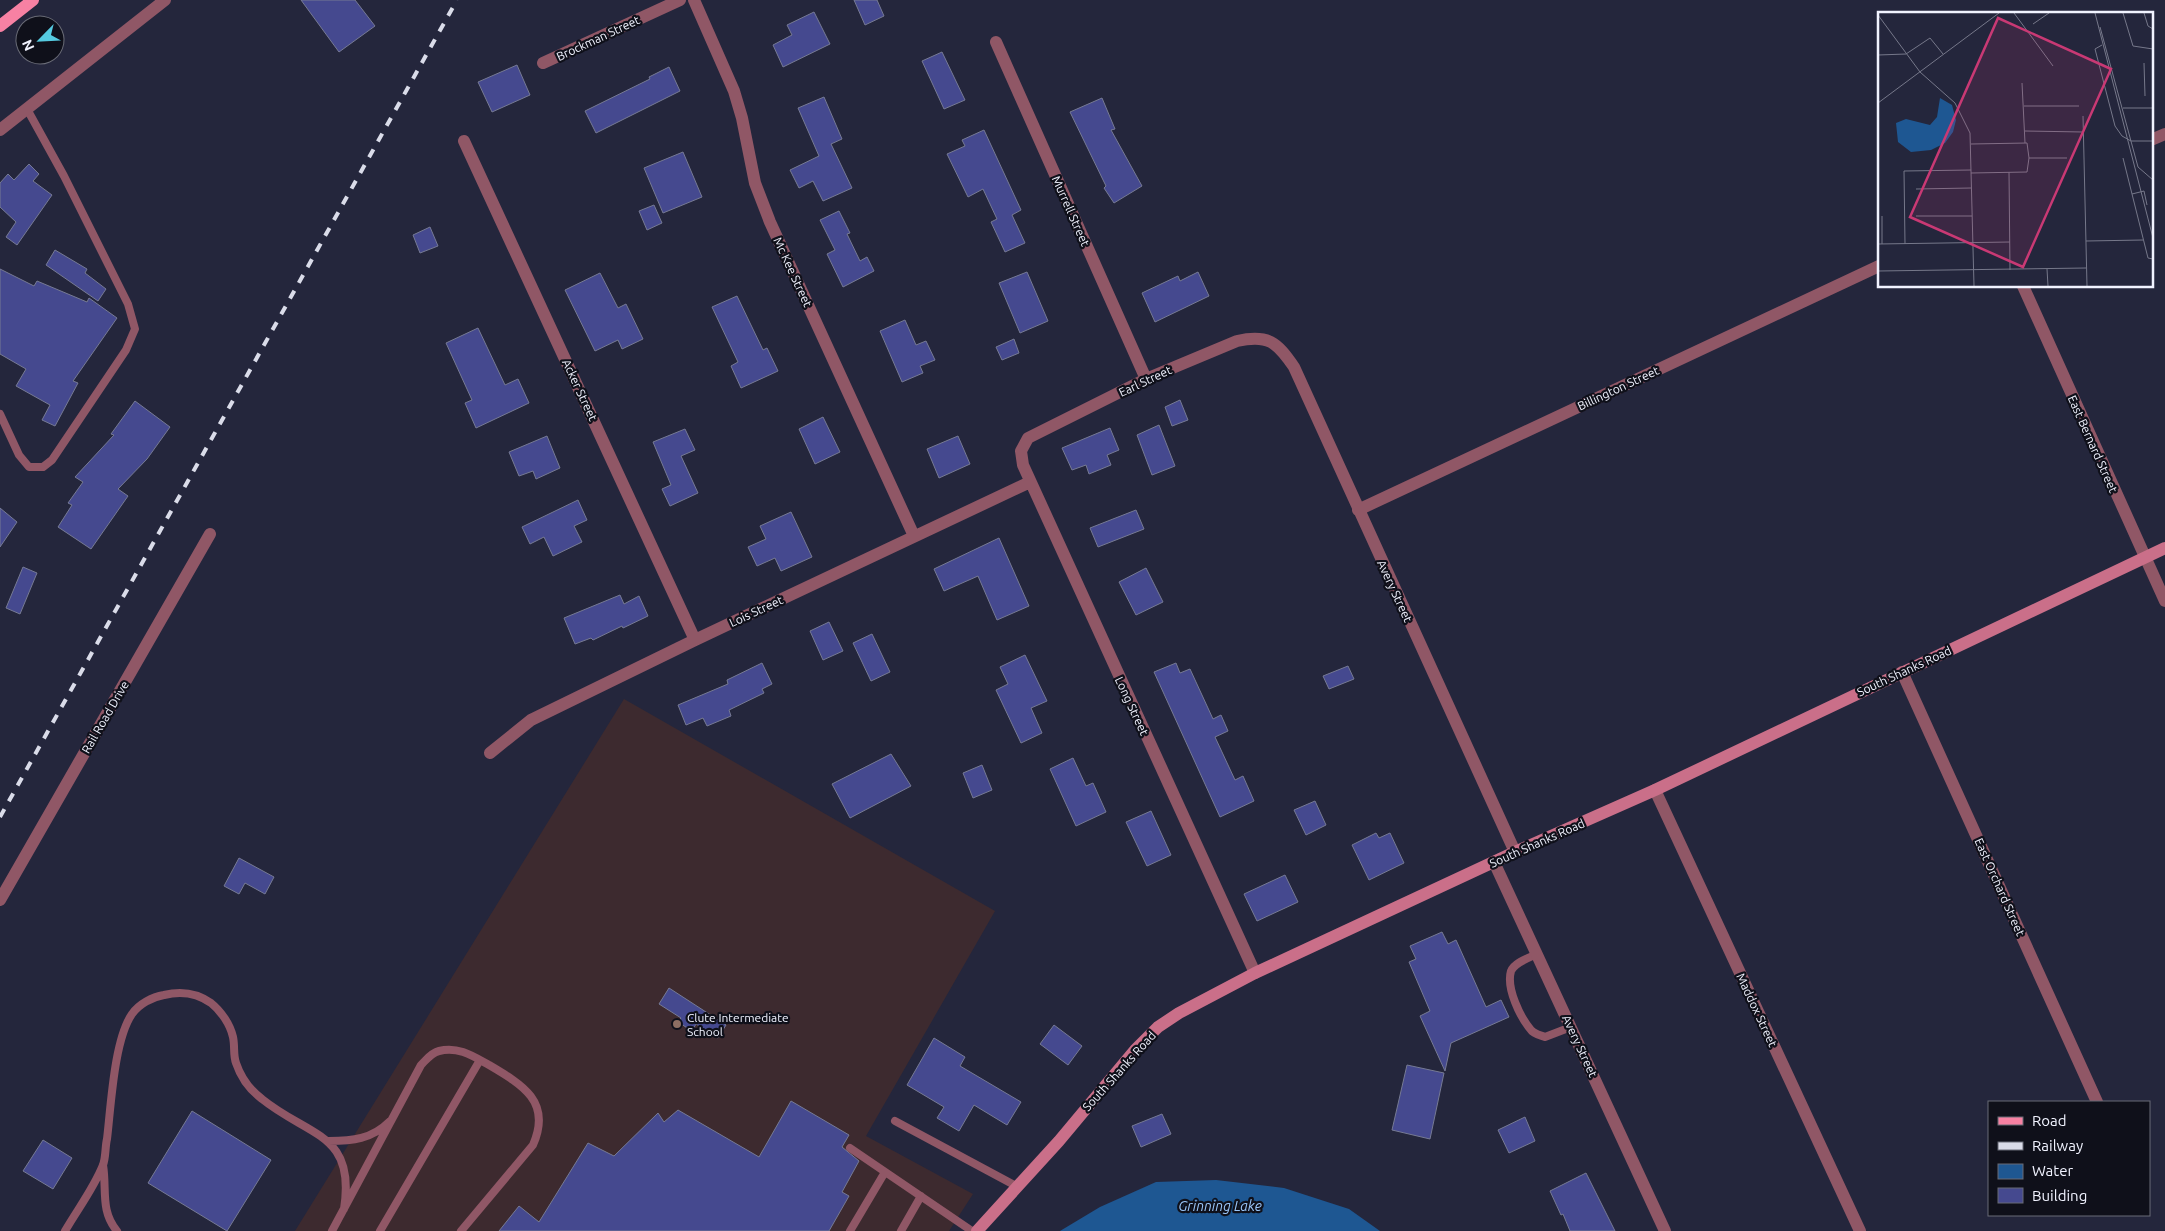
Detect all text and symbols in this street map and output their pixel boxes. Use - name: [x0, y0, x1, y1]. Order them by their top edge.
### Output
- inset map: [1878, 12, 2152, 288]
- street label: Brockman Street: [554, 13, 642, 63]
- north arrow: [15, 15, 65, 65]
- text: N: [19, 37, 38, 53]
- street label: Murrell Street: [1050, 174, 1092, 248]
- street label: Mc Kee Street: [771, 235, 815, 309]
- street label: Acker Street: [560, 357, 600, 423]
- street label: Earl Street: [1116, 363, 1174, 399]
- street label: Billington Street: [1575, 363, 1661, 413]
- street label: East Bernard Street: [2066, 393, 2120, 495]
- street label: Avery Street: [1375, 558, 1415, 624]
- street label: Lois Street: [727, 593, 785, 629]
- street label: South Shanks Road: [1855, 643, 1953, 699]
- street label: Long Street: [1113, 675, 1151, 738]
- street label: Rail Road Drive: [79, 679, 131, 755]
- street label: South Shanks Road: [1488, 816, 1586, 870]
- street label: East Orchard Street: [1973, 836, 2028, 938]
- street label: Maddox Street: [1734, 971, 1780, 1049]
- place label: Clute Intermediate School: [687, 1011, 789, 1038]
- street label: Avery Street: [1560, 1013, 1600, 1079]
- marker: Clute Intermediate School: [671, 1018, 683, 1030]
- street label: South Shanks Road: [1080, 1029, 1158, 1113]
- legend: [1988, 1101, 2150, 1216]
- text: Road: [2032, 1112, 2067, 1129]
- text: Railway: [2032, 1137, 2083, 1154]
- text: Water: [2032, 1162, 2073, 1179]
- text: Building: [2032, 1187, 2087, 1204]
- water label: Grinning Lake: [1178, 1198, 1262, 1214]

